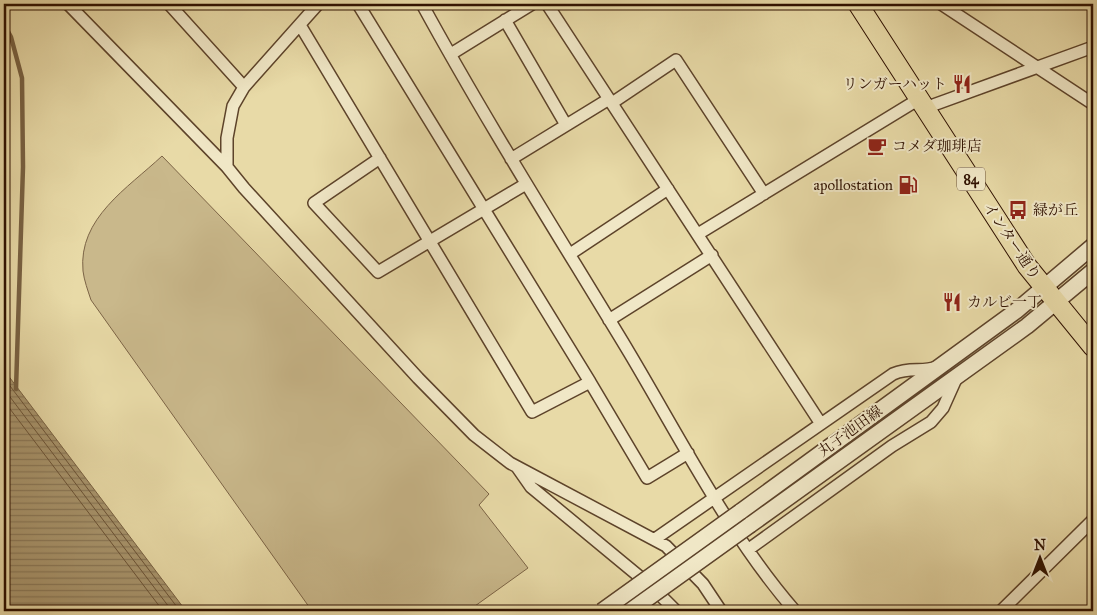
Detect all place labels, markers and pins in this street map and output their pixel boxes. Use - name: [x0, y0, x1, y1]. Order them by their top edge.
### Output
- restaurant icon: リンガーハット: [951, 73, 973, 95]
- place label: リンガーハット: [843, 75, 947, 93]
- cafe icon: コメダ珈琲店: [866, 135, 888, 157]
- place label: コメダ珈琲店: [892, 137, 982, 155]
- fuel station icon: apollostation: [897, 174, 919, 196]
- place label: apollostation: [814, 176, 893, 194]
- bus stop icon: 緑が丘: [1007, 199, 1029, 221]
- place label: 緑が丘: [1033, 201, 1078, 219]
- restaurant icon: カルビ一丁: [941, 291, 963, 313]
- place label: カルビ一丁: [967, 293, 1042, 311]

